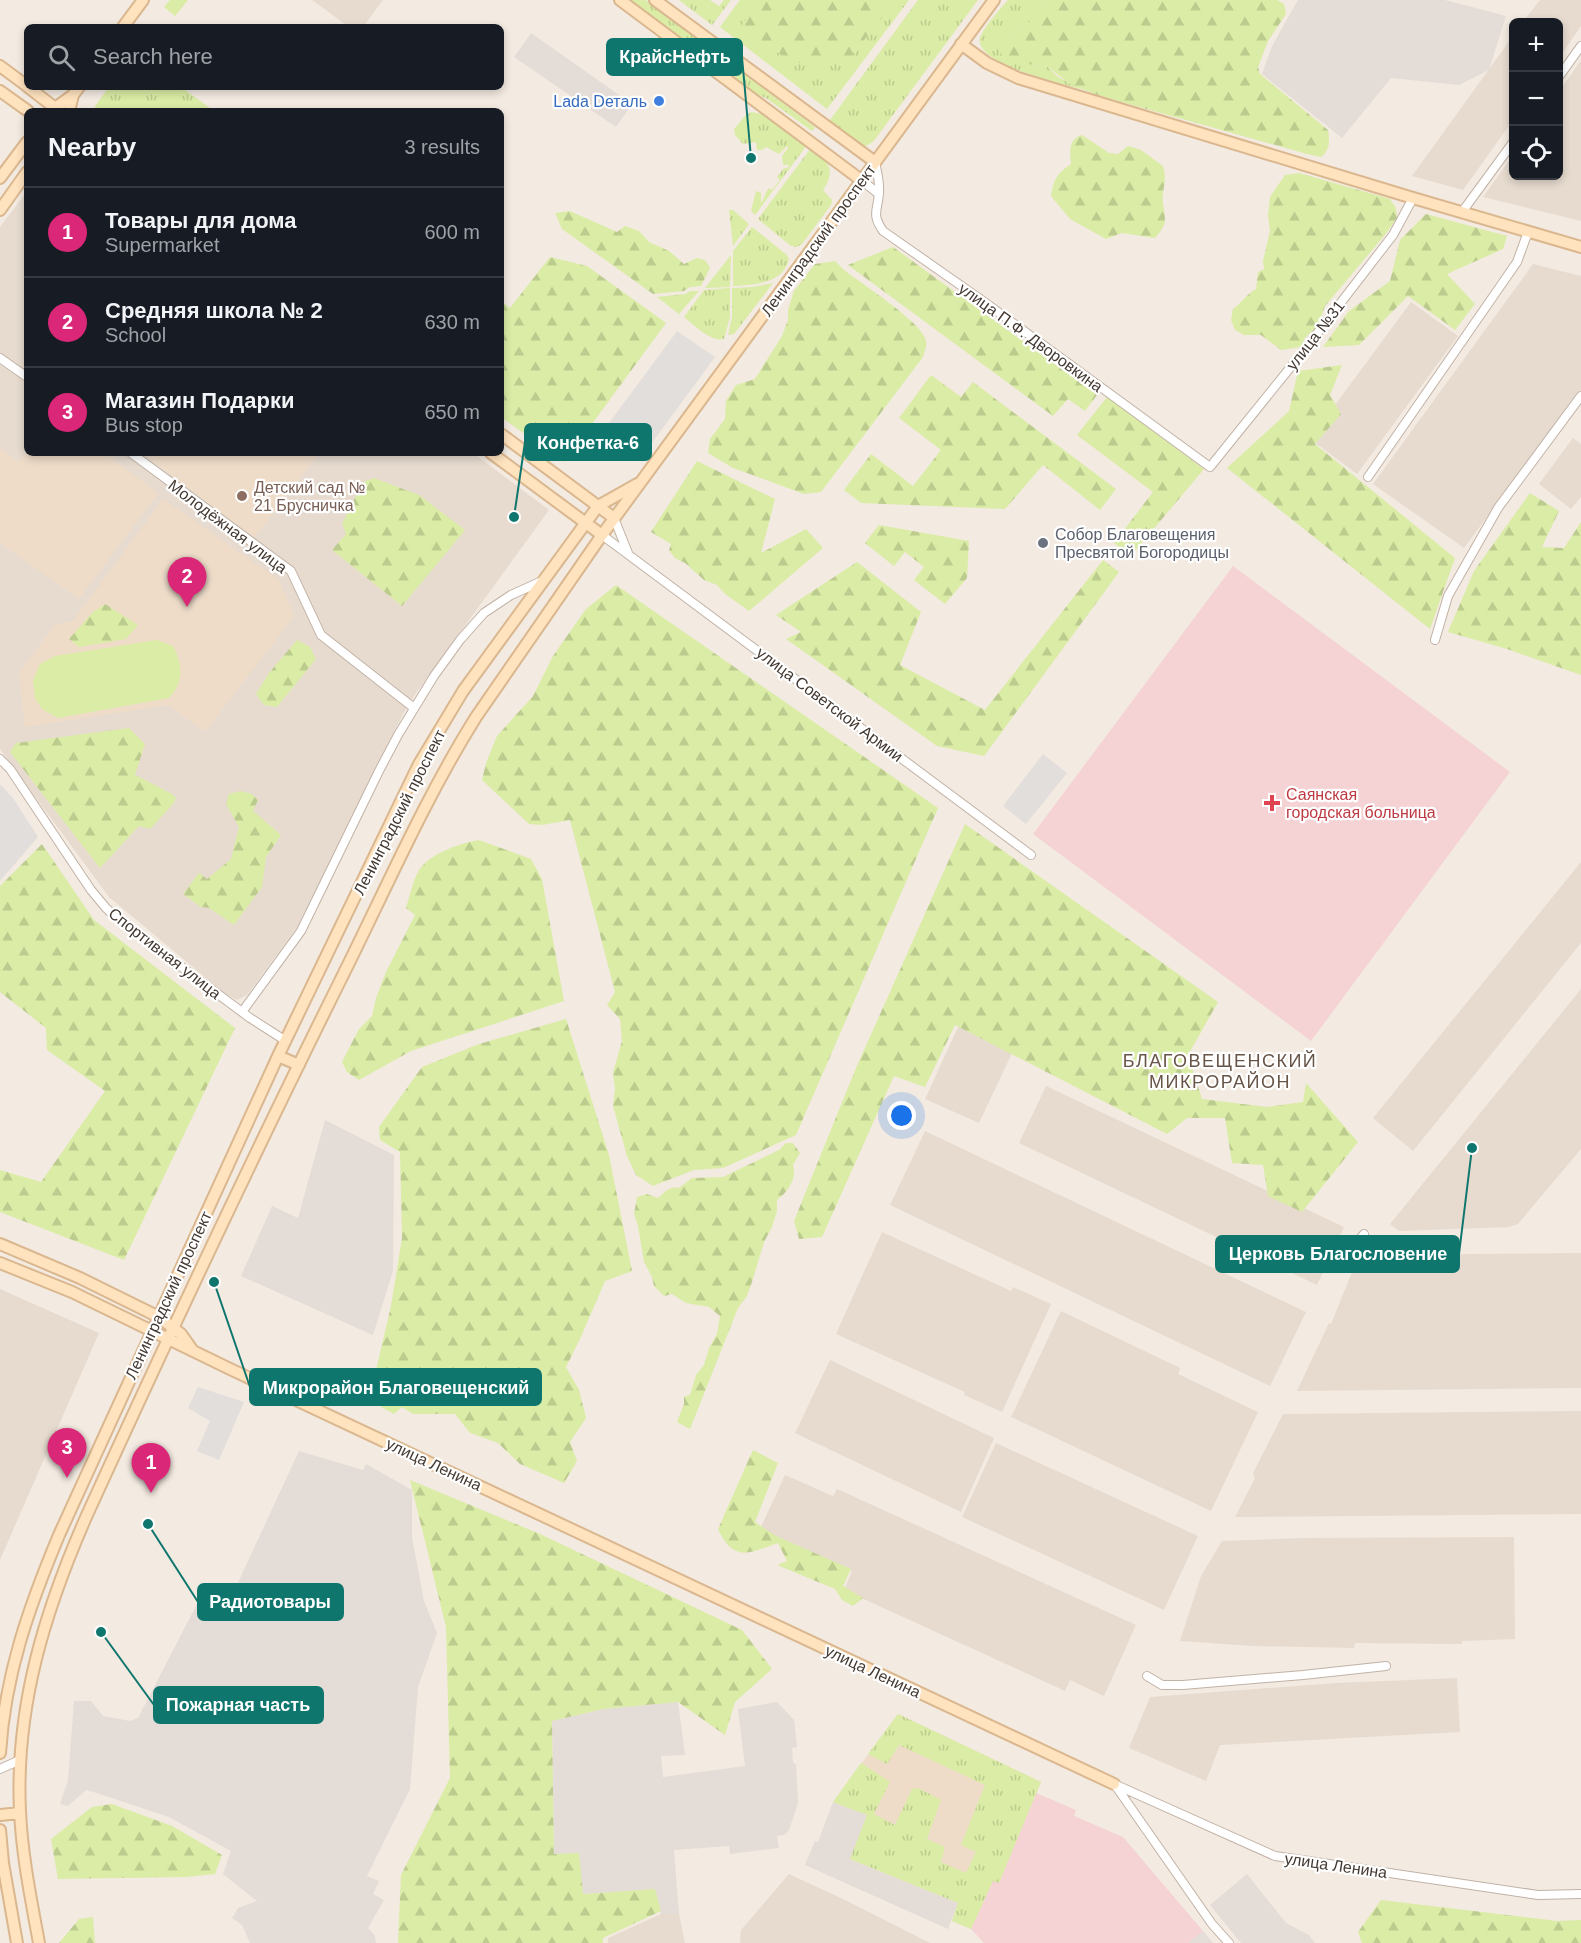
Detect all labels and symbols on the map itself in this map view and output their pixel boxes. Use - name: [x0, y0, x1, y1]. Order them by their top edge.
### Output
- callout: КрайсНефть: [607, 39, 742, 75]
- text: КрайсНефть: [619, 47, 731, 67]
- place label: Lada Dеталь: [553, 93, 647, 110]
- marker: Lada Dеталь: [652, 94, 666, 108]
- street label: Ленинградский проспект: [758, 161, 879, 319]
- street label: улица П.Ф. Дворовкина: [956, 280, 1106, 395]
- street label: улица №31: [1283, 297, 1348, 373]
- callout: Конфетка-6: [525, 424, 651, 460]
- text: Конфетка-6: [537, 433, 639, 453]
- street label: Молодёжная улица: [165, 476, 290, 577]
- place label: Детский сад № 21 Брусничка: [254, 479, 366, 514]
- marker: Детский сад № 21 Брусничка: [235, 489, 249, 503]
- place label: Собор Благовещения Пресвятой Богородицы: [1055, 526, 1229, 561]
- marker: Собор Благовещения Пресвятой Богородицы: [1036, 536, 1050, 550]
- pin: 2: [168, 558, 207, 607]
- street label: улица Советской Армии: [753, 644, 906, 765]
- street label: Ленинградский проспект: [350, 726, 449, 898]
- place label: Саянская городская больница: [1286, 786, 1436, 821]
- marker: Саянская городская больница: [1263, 794, 1281, 812]
- street label: Спортивная улица: [105, 904, 224, 1002]
- district label: БЛАГОВЕЩЕНСКИЙ МИКРОРАЙОН: [1123, 1050, 1317, 1092]
- your location: [887, 1101, 916, 1130]
- street label: Ленинградский проспект: [122, 1208, 215, 1382]
- callout: Церковь Благословение: [1216, 1236, 1459, 1272]
- text: Церковь Благословение: [1229, 1244, 1447, 1264]
- callout: Микрорайон Благовещенский: [250, 1369, 541, 1405]
- text: Микрорайон Благовещенский: [263, 1378, 529, 1398]
- pin: 3: [48, 1428, 86, 1478]
- street label: улица Ленина: [383, 1435, 484, 1494]
- pin: 1: [132, 1444, 170, 1493]
- callout: Радиотовары: [198, 1584, 343, 1620]
- text: Радиотовары: [209, 1592, 331, 1612]
- street label: улица Ленина: [822, 1642, 923, 1701]
- callout: Пожарная часть: [154, 1687, 323, 1723]
- text: Пожарная часть: [166, 1695, 310, 1715]
- street label: улица Ленина: [1284, 1850, 1388, 1881]

